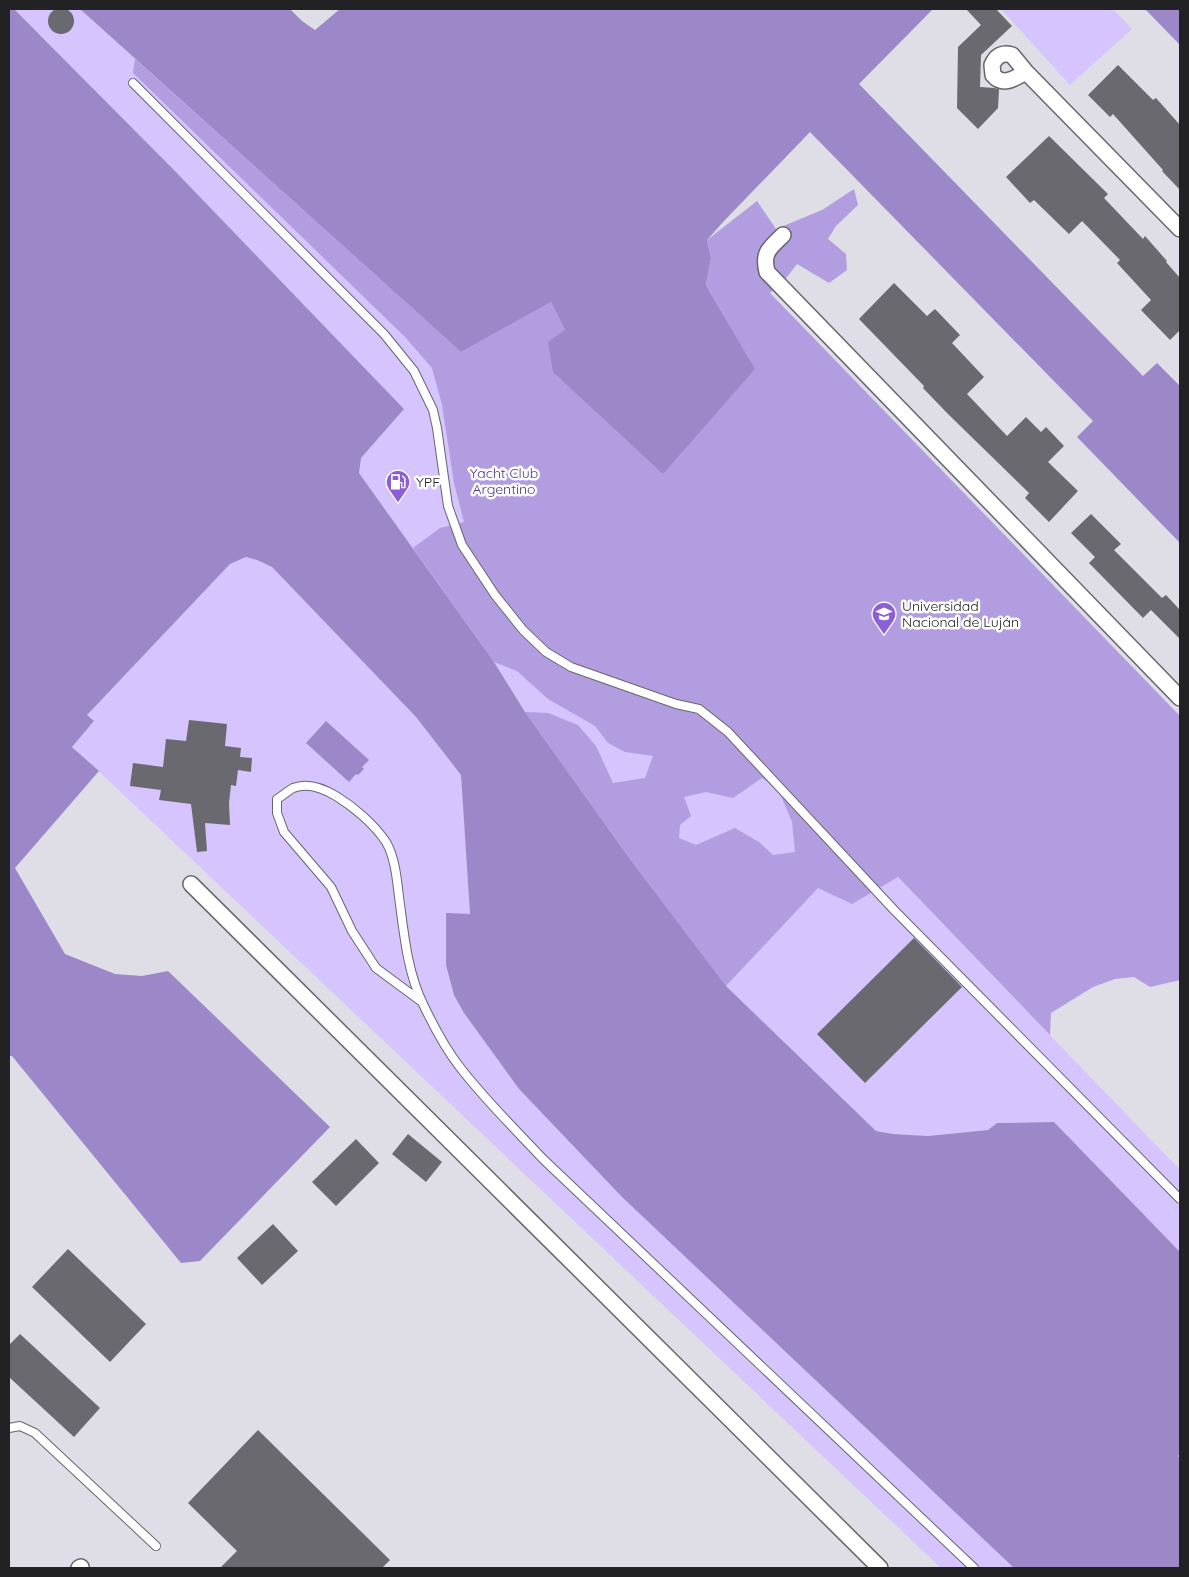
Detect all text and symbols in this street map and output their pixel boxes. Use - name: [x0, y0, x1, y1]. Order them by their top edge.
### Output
- park label: Yacht Club Argentino: [470, 464, 538, 498]
- fuel station icon: YPF: [385, 469, 411, 503]
- place label: YPF: [416, 473, 440, 491]
- place label: Universidad Nacional de Luján: [902, 597, 1019, 631]
- school or university icon: Universidad Nacional de Luján: [871, 601, 897, 635]

